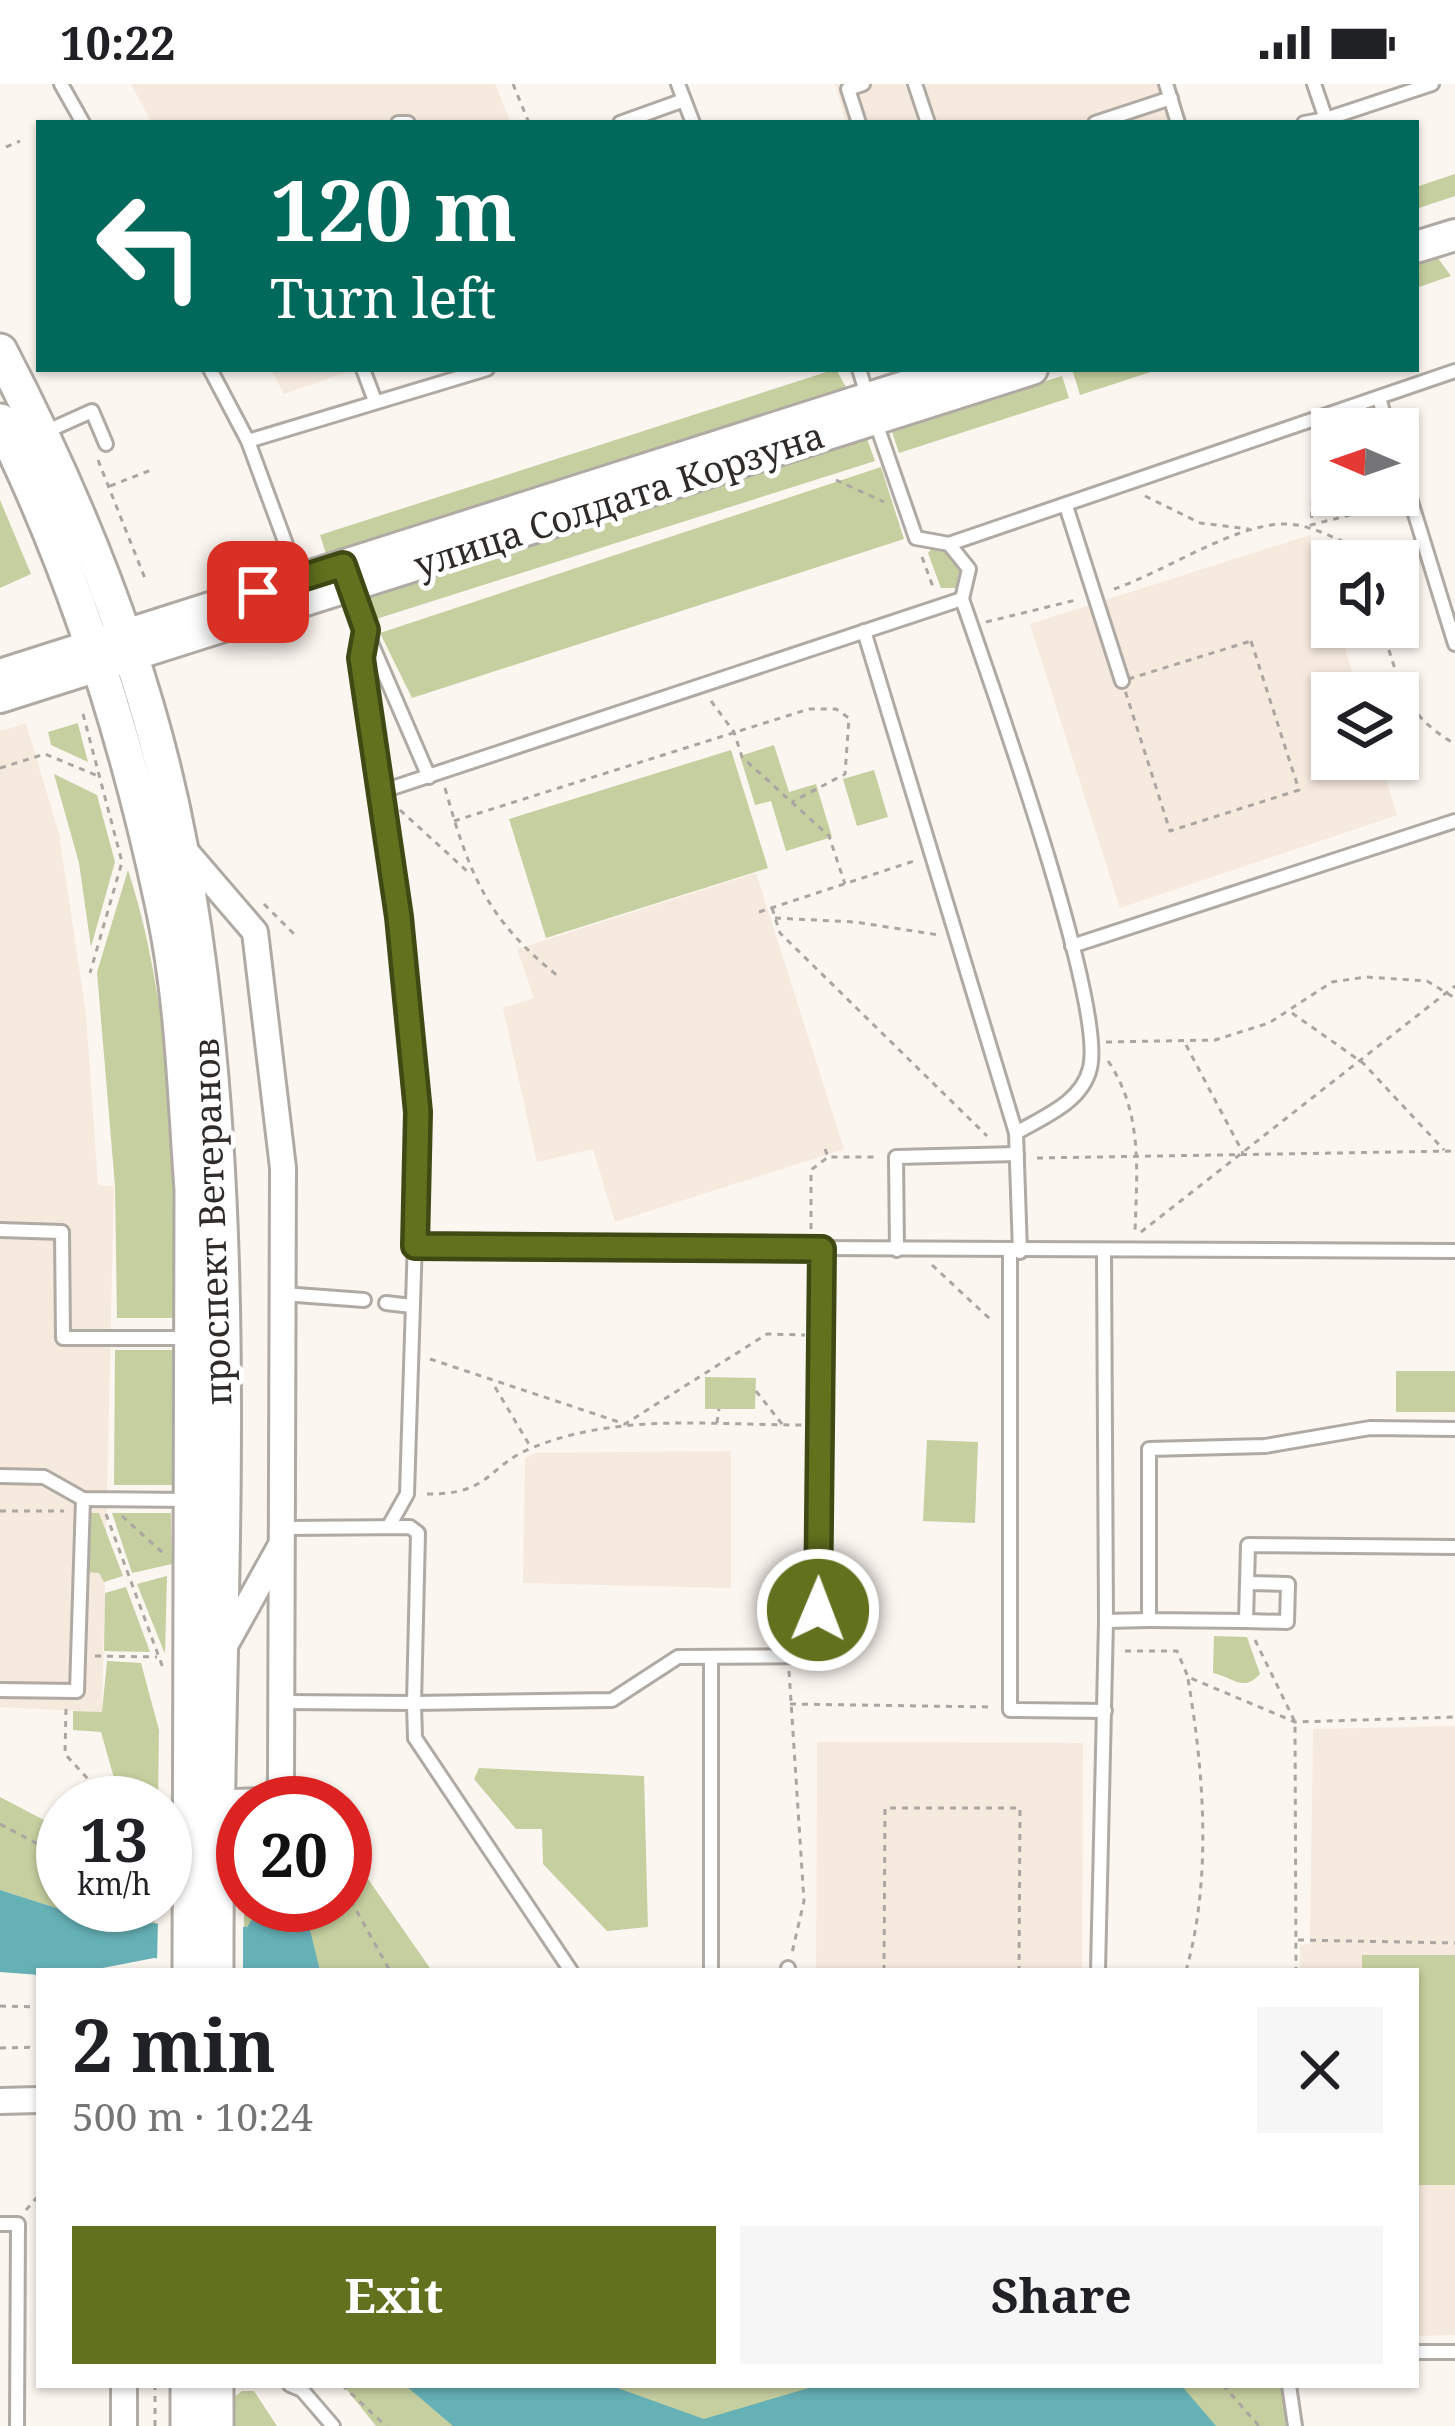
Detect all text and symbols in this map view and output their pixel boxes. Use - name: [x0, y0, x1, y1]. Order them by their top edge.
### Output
- text: 10:22: [60, 12, 175, 73]
- text: 120 m: [270, 151, 517, 266]
- icon: left: [72, 168, 228, 324]
- text: Turn left: [270, 260, 496, 334]
- north arrow: [1311, 408, 1419, 516]
- map controls: [1311, 408, 1419, 780]
- street label: улица Солдата Корзуна: [408, 410, 830, 589]
- button: sound: [1311, 540, 1419, 648]
- pin: [207, 541, 309, 643]
- icon: arrive: [225, 559, 291, 625]
- button: layers: [1311, 672, 1419, 780]
- street label: проспект Ветеранов: [181, 1038, 242, 1406]
- position arrow: [755, 1547, 881, 1673]
- speed limit sign: 20: [216, 1776, 372, 1932]
- text: 13: [80, 1798, 148, 1880]
- text: km/h: [77, 1863, 151, 1904]
- text: 2 min: [72, 1995, 276, 2093]
- button: close: [1257, 2007, 1383, 2133]
- text: 500 m · 10:24: [72, 2089, 313, 2142]
- button: Exit: [72, 2226, 716, 2364]
- button: Share: [740, 2226, 1383, 2364]

